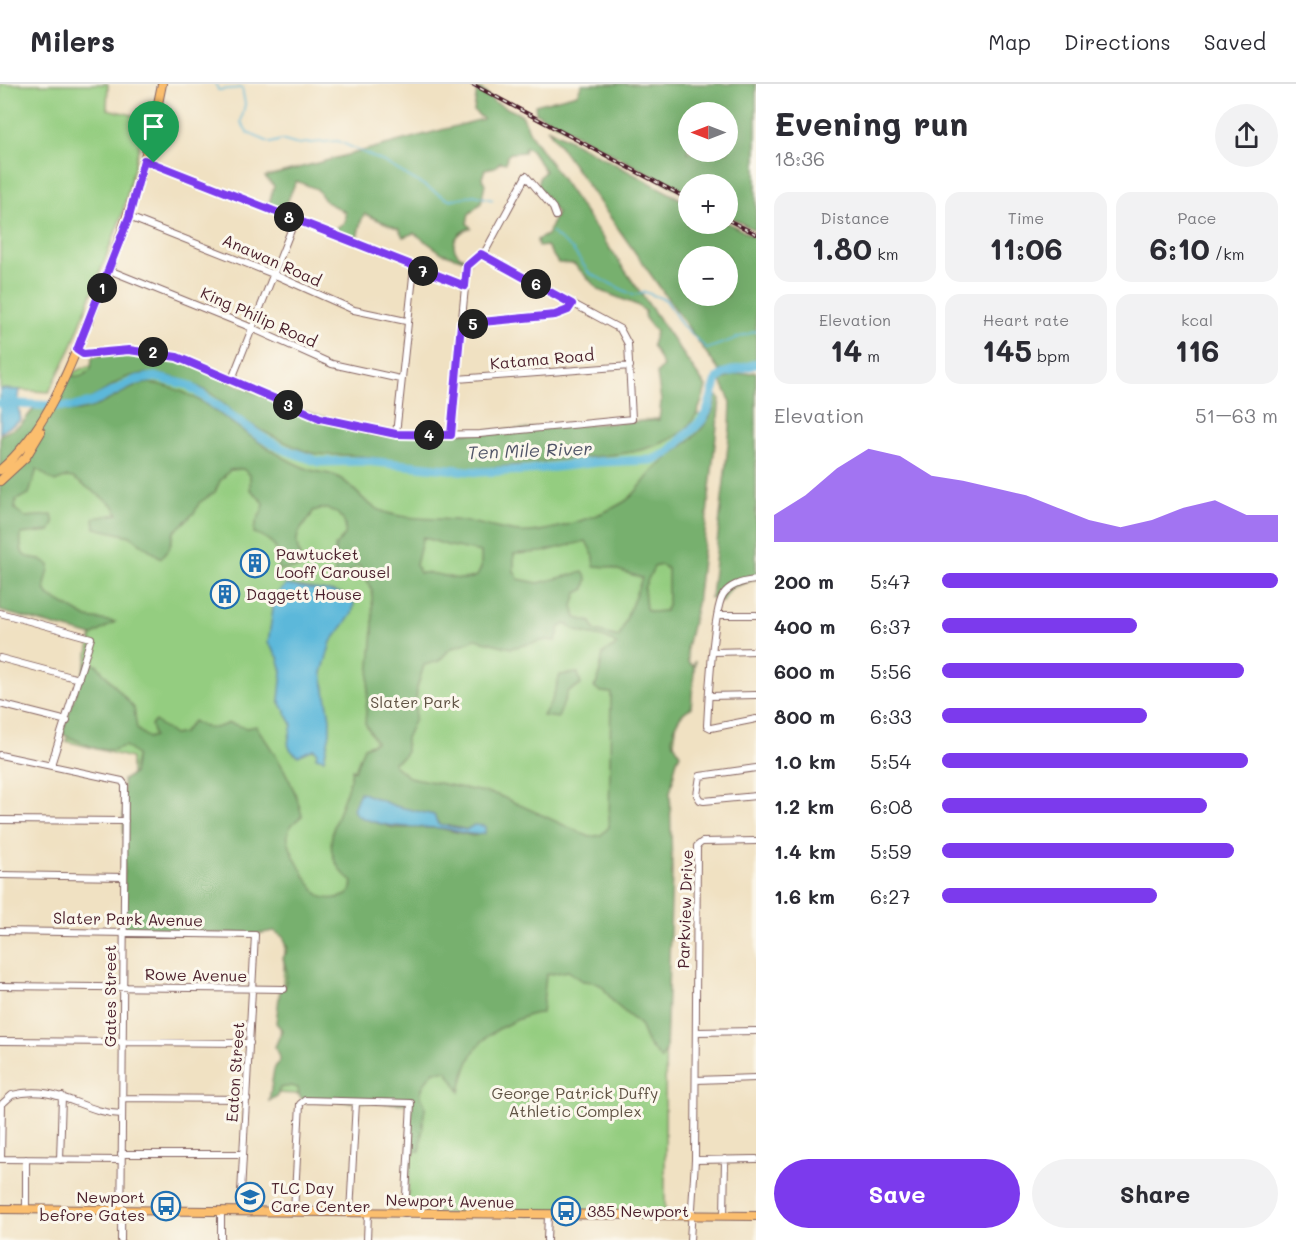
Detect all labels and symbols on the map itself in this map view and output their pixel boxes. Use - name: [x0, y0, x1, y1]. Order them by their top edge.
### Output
- pin: [128, 101, 179, 163]
- north arrow: [678, 102, 738, 162]
- pin: 8: [274, 202, 304, 232]
- street label: Anawan Road: [219, 228, 325, 291]
- pin: 7: [408, 256, 438, 286]
- pin: 6: [521, 269, 551, 299]
- pin: 1: [87, 273, 117, 303]
- street label: King Philip Road: [198, 281, 321, 352]
- pin: 5: [458, 309, 488, 339]
- pin: 2: [138, 337, 168, 367]
- street label: Katama Road: [489, 343, 595, 374]
- pin: 3: [273, 390, 303, 420]
- pin: 4: [414, 420, 444, 450]
- water label: Ten Mile River: [467, 436, 593, 464]
- place label: Pawtucket Looff Carousel: [276, 543, 390, 582]
- building icon: Pawtucket Looff Carousel: [239, 547, 271, 579]
- building icon: Daggett House: [209, 578, 241, 610]
- place label: Daggett House: [246, 583, 362, 604]
- park label: Slater Park: [370, 691, 460, 712]
- street label: Parkview Drive: [672, 849, 697, 969]
- street label: Slater Park Avenue: [53, 907, 203, 930]
- street label: Gates Street: [99, 945, 120, 1047]
- street label: Rowe Avenue: [145, 963, 247, 986]
- street label: Eaton Street: [221, 1021, 248, 1123]
- park label: George Patrick Duffy Athletic Complex: [492, 1082, 658, 1121]
- place label: TLC Day Care Center: [271, 1177, 371, 1216]
- school or university icon: TLC Day Care Center: [234, 1181, 266, 1213]
- place label: Newport before Gates: [40, 1186, 145, 1225]
- street label: Newport Avenue: [385, 1189, 515, 1212]
- bus stop icon: Newport before Gates: [150, 1190, 182, 1222]
- bus stop icon: 385 Newport: [550, 1195, 582, 1227]
- place label: 385 Newport: [587, 1200, 689, 1221]

